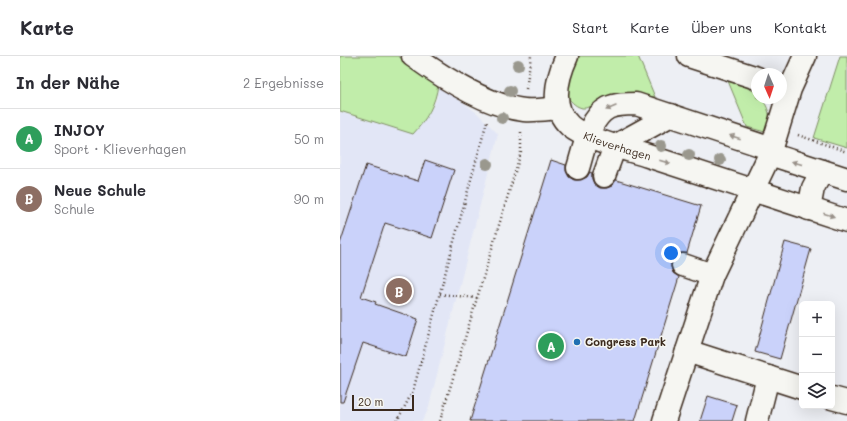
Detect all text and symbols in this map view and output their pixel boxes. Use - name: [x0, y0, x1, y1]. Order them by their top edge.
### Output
- text: Karte: [20, 15, 74, 40]
- text: Start: [572, 18, 608, 37]
- text: Karte: [630, 18, 669, 37]
- text: Über uns: [691, 18, 752, 37]
- text: Kontakt: [774, 18, 827, 37]
- north arrow: [751, 68, 787, 104]
- text: In der Nähe: [16, 71, 120, 93]
- text: 2 Ergebnisse: [243, 74, 324, 91]
- one-way arrow: [605, 105, 617, 111]
- text: INJOY: [54, 120, 105, 140]
- street label: Klieverhagen: [581, 127, 653, 164]
- text: A: [24, 130, 34, 147]
- text: 50 m: [294, 130, 324, 147]
- one-way arrow: [729, 133, 741, 139]
- text: Sport · Klieverhagen: [54, 140, 186, 157]
- one-way arrow: [659, 159, 671, 165]
- one-way arrow: [790, 160, 802, 166]
- text: Neue Schule: [54, 180, 146, 200]
- text: B: [25, 190, 33, 207]
- text: 90 m: [294, 190, 324, 207]
- text: Schule: [54, 200, 95, 217]
- one-way arrow: [824, 213, 836, 219]
- your location: [661, 243, 681, 263]
- pin: B: [386, 276, 412, 306]
- map controls: [799, 301, 835, 409]
- button: +: [799, 301, 835, 337]
- pin: A: [538, 331, 564, 361]
- place label: Congress Park: [585, 334, 666, 349]
- marker: Congress Park: [572, 337, 582, 347]
- button: −: [799, 337, 835, 373]
- button: layers: [799, 373, 835, 409]
- scale bar: [352, 393, 414, 412]
- text: 20 m: [358, 394, 383, 409]

